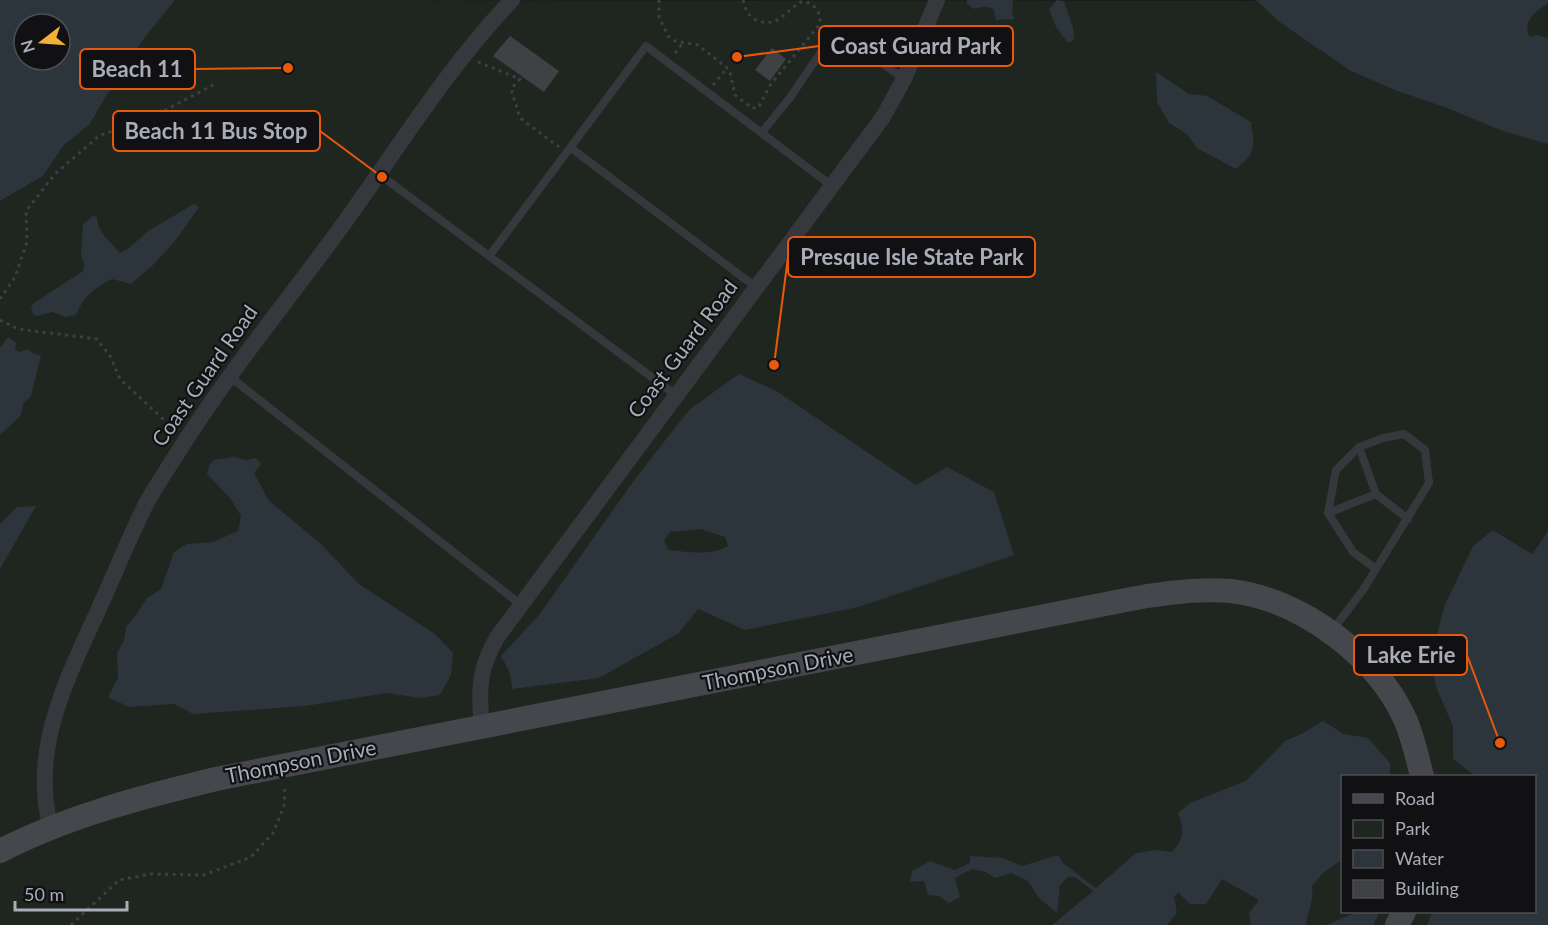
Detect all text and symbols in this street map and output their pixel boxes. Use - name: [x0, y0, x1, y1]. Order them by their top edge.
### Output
- north arrow: [12, 12, 72, 72]
- callout: Coast Guard Park: [819, 26, 1013, 66]
- text: Coast Guard Park: [831, 32, 1002, 59]
- text: N: [16, 38, 38, 55]
- callout: Beach 11: [80, 49, 195, 89]
- text: Beach 11: [91, 55, 183, 82]
- callout: Beach 11 Bus Stop: [113, 111, 320, 151]
- text: Beach 11 Bus Stop: [125, 117, 308, 144]
- callout: Presque Isle State Park: [788, 237, 1035, 277]
- text: Presque Isle State Park: [800, 243, 1024, 270]
- street label: Coast Guard Road: [622, 274, 742, 422]
- street label: Coast Guard Road: [146, 300, 262, 450]
- callout: Lake Erie: [1354, 635, 1467, 675]
- street label: Thompson Drive: [700, 641, 855, 694]
- text: Lake Erie: [1367, 641, 1456, 668]
- street label: Thompson Drive: [223, 734, 378, 787]
- legend: [1341, 775, 1536, 913]
- text: Road: [1395, 787, 1435, 809]
- text: Park: [1395, 817, 1431, 839]
- text: Water: [1395, 847, 1444, 869]
- scale bar: [15, 874, 128, 912]
- text: Building: [1395, 877, 1459, 899]
- text: 50 m: [24, 883, 64, 905]

